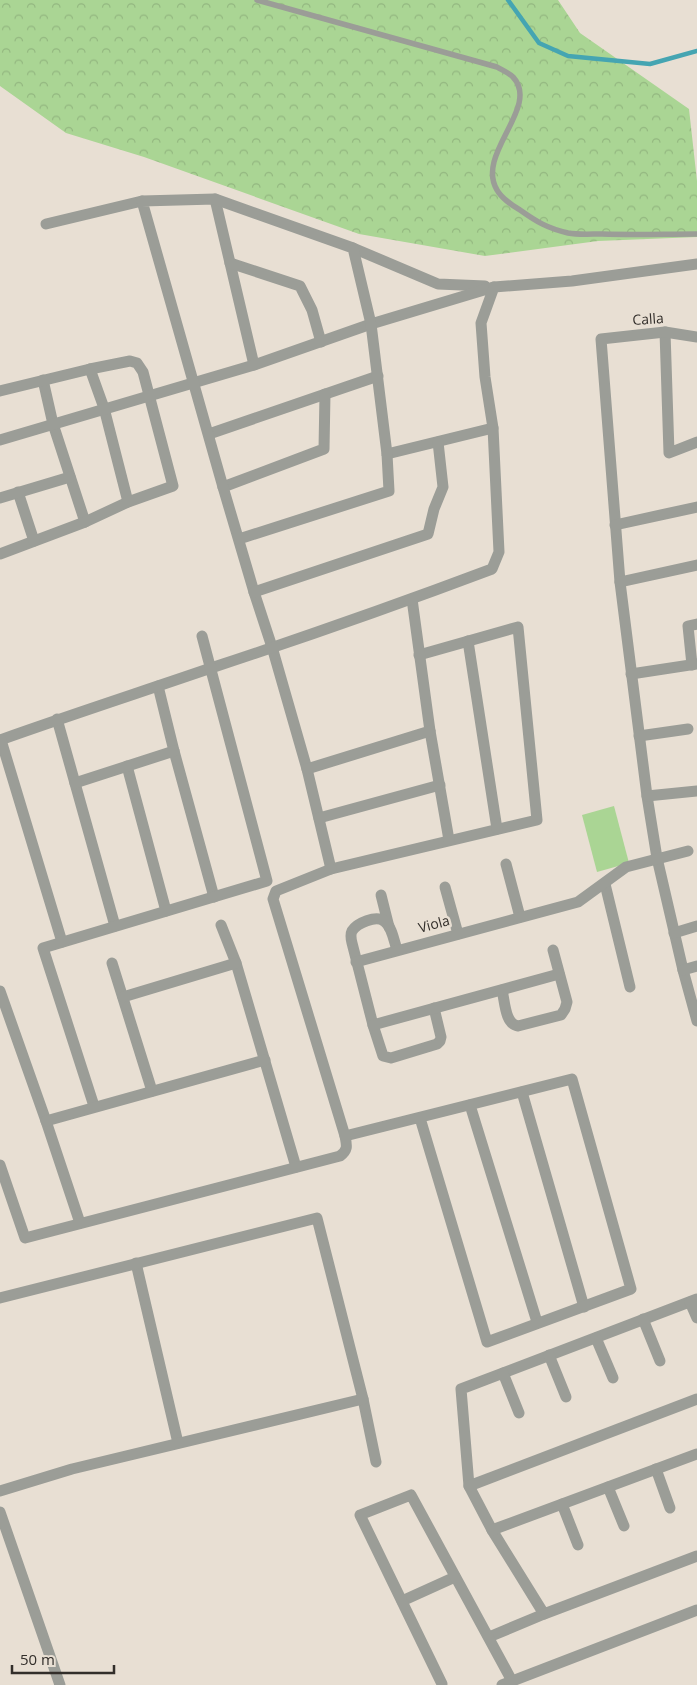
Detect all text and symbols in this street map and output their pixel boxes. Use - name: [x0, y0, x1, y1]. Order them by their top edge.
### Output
- street label: Calla: [632, 308, 664, 329]
- street label: Viola: [416, 910, 452, 937]
- scale bar: [12, 1642, 115, 1674]
- text: 50 m: [20, 1649, 55, 1669]

